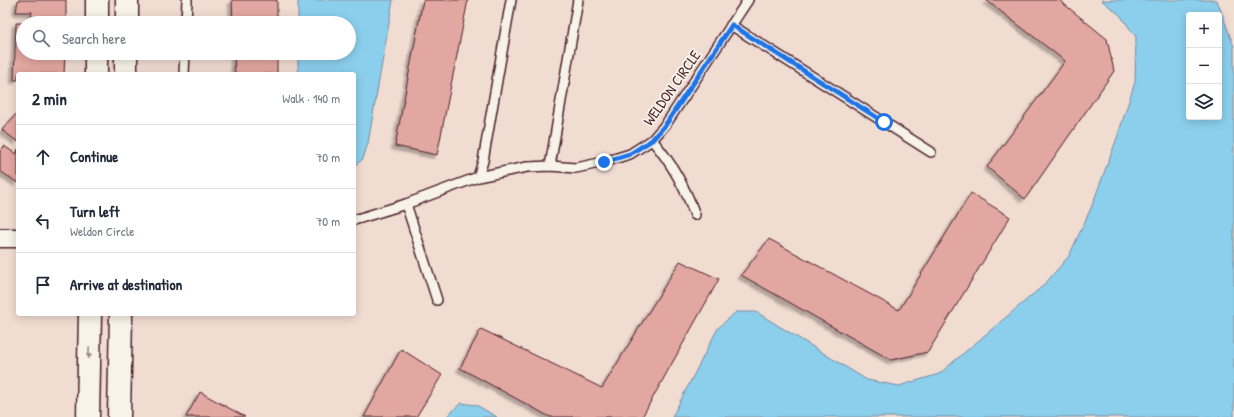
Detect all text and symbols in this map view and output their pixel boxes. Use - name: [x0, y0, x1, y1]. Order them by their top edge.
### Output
- map controls: [1186, 12, 1222, 120]
- button: +: [1186, 12, 1222, 48]
- search box: [16, 16, 356, 60]
- icon: search: [30, 27, 52, 49]
- text: Search here: [62, 28, 126, 49]
- street label: WELDON CIRCLE: [638, 46, 705, 130]
- button: −: [1186, 48, 1222, 84]
- button: layers: [1186, 84, 1222, 120]
- text: 2 min: [32, 87, 67, 110]
- text: Walk · 140 m: [282, 89, 340, 107]
- route start: [875, 113, 893, 131]
- icon: ahead: [32, 146, 54, 168]
- text: Continue: [70, 146, 118, 167]
- text: 70 m: [316, 148, 340, 166]
- route end: [595, 153, 613, 171]
- text: Turn left: [70, 201, 120, 222]
- icon: left: [32, 210, 54, 232]
- text: 70 m: [316, 212, 340, 230]
- text: Weldon Circle: [70, 222, 135, 240]
- icon: arrive: [32, 274, 54, 296]
- text: Arrive at destination: [70, 274, 182, 295]
- one-way arrow: [86, 347, 92, 360]

